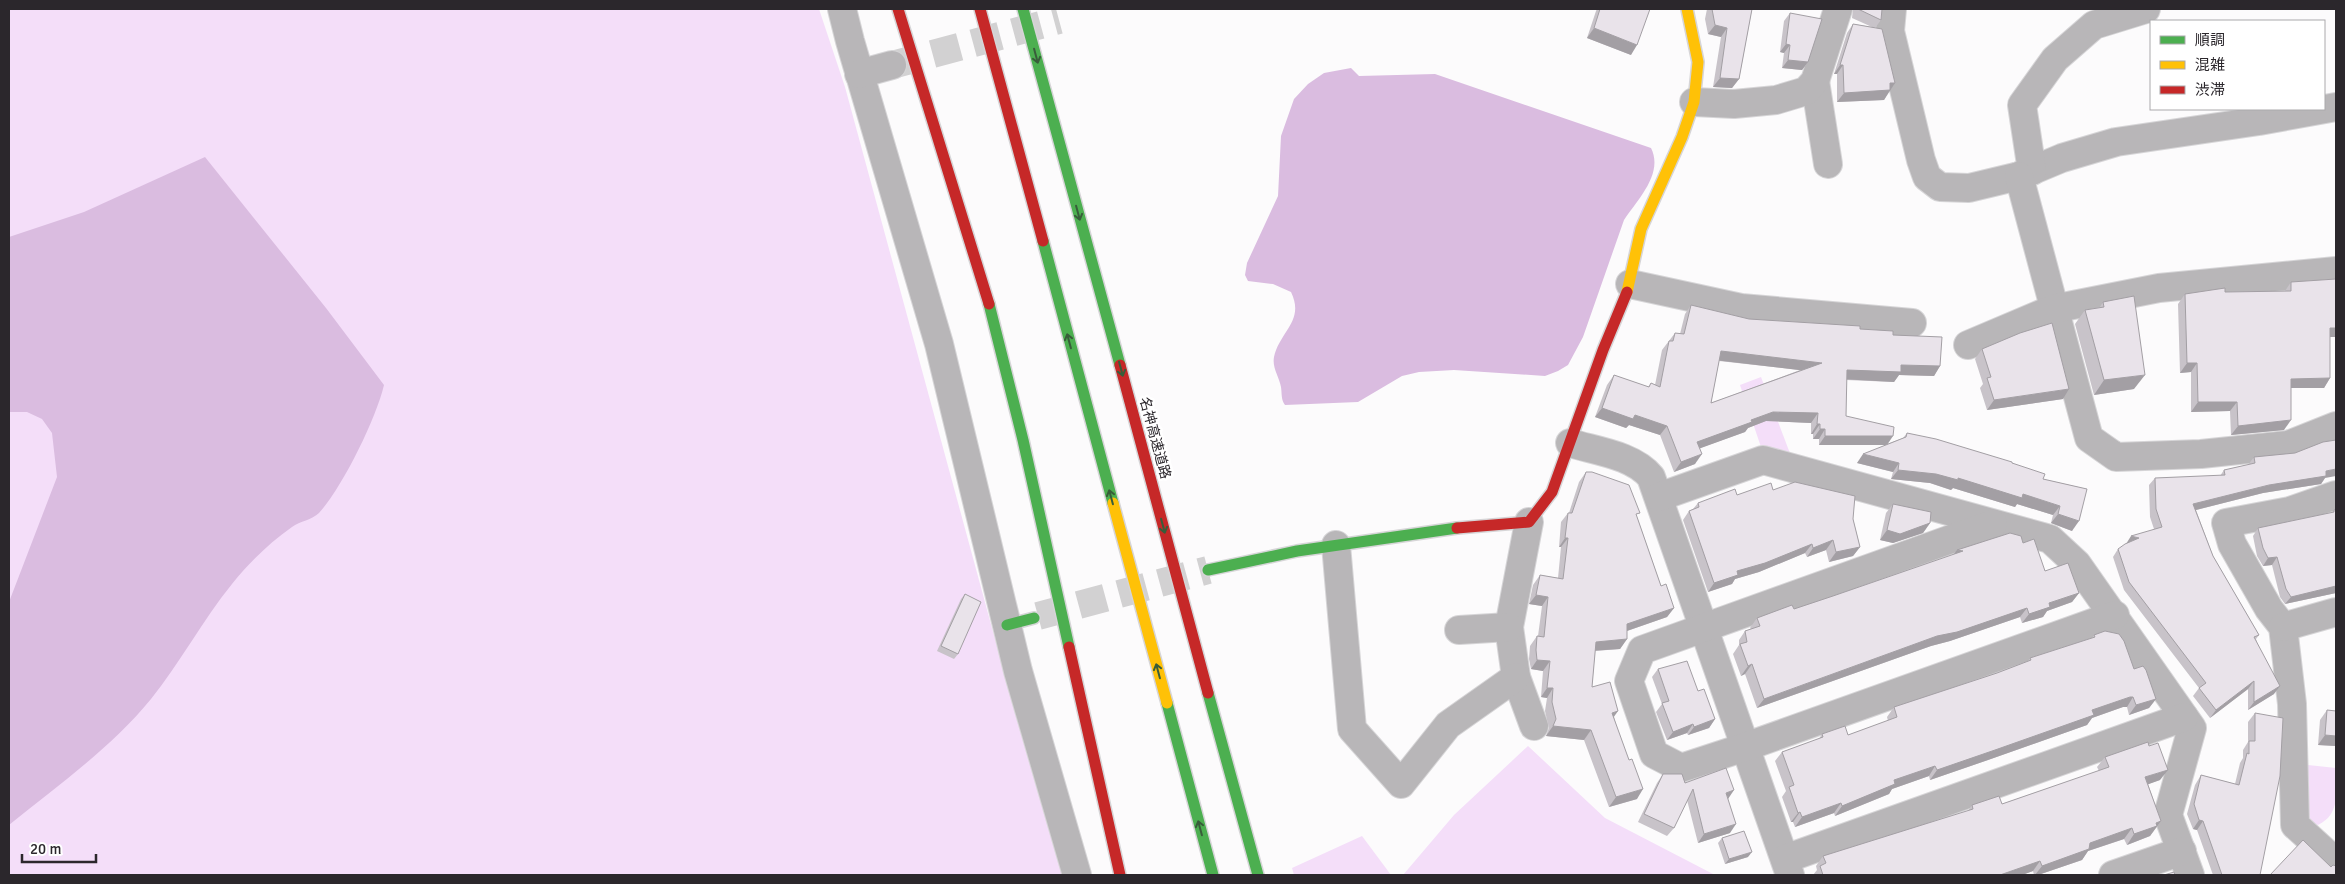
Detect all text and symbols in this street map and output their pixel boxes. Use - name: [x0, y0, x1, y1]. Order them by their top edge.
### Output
- legend: [2150, 20, 2325, 110]
- text: 順調: [2195, 31, 2225, 49]
- one-way arrow: [1031, 47, 1041, 63]
- text: 混雑: [2195, 56, 2225, 74]
- text: 渋滞: [2195, 81, 2225, 99]
- one-way arrow: [1074, 204, 1084, 220]
- one-way arrow: [1064, 333, 1073, 349]
- one-way arrow: [1117, 361, 1126, 377]
- street label: 名神高速道路: [1136, 395, 1174, 481]
- one-way arrow: [1106, 490, 1115, 506]
- one-way arrow: [1159, 518, 1169, 534]
- one-way arrow: [1153, 664, 1162, 680]
- one-way arrow: [1195, 821, 1204, 837]
- scale bar: [22, 832, 96, 864]
- text: 20 m: [30, 840, 61, 858]

